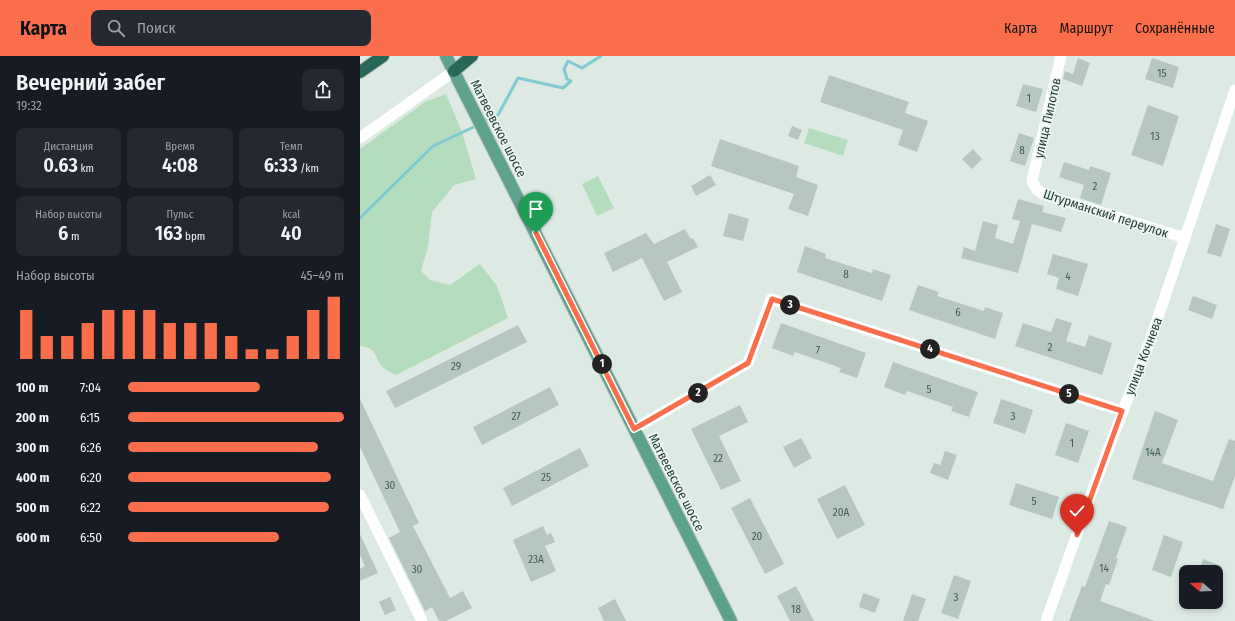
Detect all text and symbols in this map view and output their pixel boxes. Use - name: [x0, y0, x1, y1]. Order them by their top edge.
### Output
- search box: [91, 10, 371, 46]
- text: Карта: [20, 17, 67, 40]
- icon: search: [105, 17, 127, 39]
- text: Поиск: [137, 19, 175, 37]
- text: Карта: [1004, 20, 1037, 37]
- text: Маршрут: [1059, 20, 1113, 37]
- text: Сохранённые: [1135, 20, 1215, 37]
- house number: 15: [1157, 67, 1167, 80]
- text: Вечерний забег: [16, 69, 165, 96]
- button: share: [302, 69, 344, 111]
- street label: улица Пилотов: [1031, 76, 1064, 160]
- street label: Матвеевское шоссе: [467, 77, 530, 180]
- house number: 1: [1027, 92, 1031, 105]
- text: 19:32: [16, 98, 42, 113]
- house number: 13: [1150, 130, 1160, 143]
- text: Дистанция: [44, 140, 93, 153]
- text: Время: [165, 140, 195, 153]
- text: Темп: [280, 140, 303, 153]
- house number: 8: [1019, 144, 1025, 157]
- text: 0.63: [43, 153, 78, 177]
- text: 4:08: [162, 153, 198, 177]
- text: 6:33: [264, 153, 298, 177]
- text: km: [78, 162, 94, 175]
- text: /km: [298, 162, 319, 175]
- house number: 2: [1093, 180, 1098, 193]
- street label: Штурманский переулок: [1041, 186, 1170, 241]
- pin: [519, 192, 553, 233]
- icon: arrive: [525, 198, 547, 220]
- text: Набор высоты: [35, 208, 102, 221]
- text: Пульс: [167, 208, 193, 221]
- text: kcal: [282, 208, 300, 221]
- text: 6: [58, 221, 68, 245]
- text: 163: [155, 221, 183, 245]
- text: 40: [281, 221, 302, 245]
- text: m: [68, 230, 79, 243]
- text: bpm: [183, 230, 205, 243]
- text: Набор высоты: [16, 268, 95, 283]
- text: 45–49 m: [300, 268, 344, 283]
- house number: 8: [843, 268, 849, 281]
- house number: 4: [1065, 270, 1071, 283]
- pin: 3: [780, 295, 800, 315]
- text: 3: [787, 298, 793, 311]
- house number: 6: [955, 306, 961, 319]
- street label: улица Кочнева: [1122, 315, 1165, 397]
- pin: 4: [920, 339, 940, 359]
- house number: 2: [1048, 341, 1053, 354]
- text: 4: [927, 342, 933, 355]
- house number: 7: [816, 344, 821, 357]
- pin: 1: [592, 354, 612, 374]
- text: 1: [600, 357, 604, 370]
- house number: 29: [451, 360, 461, 373]
- text: 100 m: [16, 380, 48, 395]
- text: 7:04: [80, 380, 101, 395]
- pin: 2: [688, 383, 708, 403]
- house number: 5: [926, 383, 932, 396]
- pin: 5: [1059, 384, 1079, 404]
- text: 2: [695, 386, 701, 399]
- text: 5: [1066, 387, 1072, 400]
- text: 200 m: [16, 410, 49, 425]
- text: 6:15: [80, 410, 100, 425]
- house number: 27: [511, 410, 521, 423]
- house number: 3: [1011, 410, 1016, 423]
- street label: Матвеевское шоссе: [645, 431, 708, 534]
- house number: 1: [1070, 437, 1074, 450]
- text: 300 m: [16, 440, 49, 455]
- text: 6:26: [80, 440, 101, 455]
- house number: 14А: [1145, 446, 1161, 459]
- house number: 22: [713, 452, 723, 465]
- text: 400 m: [16, 470, 50, 485]
- text: 6:20: [80, 470, 102, 485]
- house number: 25: [541, 471, 551, 484]
- house number: 30: [385, 479, 396, 492]
- pin: [1060, 494, 1094, 535]
- house number: 5: [1031, 495, 1037, 508]
- text: 500 m: [16, 500, 49, 515]
- text: 6:22: [80, 500, 101, 515]
- icon: check: [1066, 500, 1088, 522]
- house number: 20А: [833, 506, 849, 519]
- text: 600 m: [16, 530, 50, 545]
- text: 6:50: [80, 530, 102, 545]
- house number: 20: [752, 530, 763, 543]
- house number: 23А: [528, 553, 544, 566]
- house number: 14: [1099, 562, 1109, 575]
- house number: 30: [412, 563, 423, 576]
- north arrow: [1179, 565, 1223, 609]
- map controls: [1179, 565, 1223, 609]
- house number: 3: [954, 591, 959, 604]
- house number: 18: [791, 603, 801, 616]

